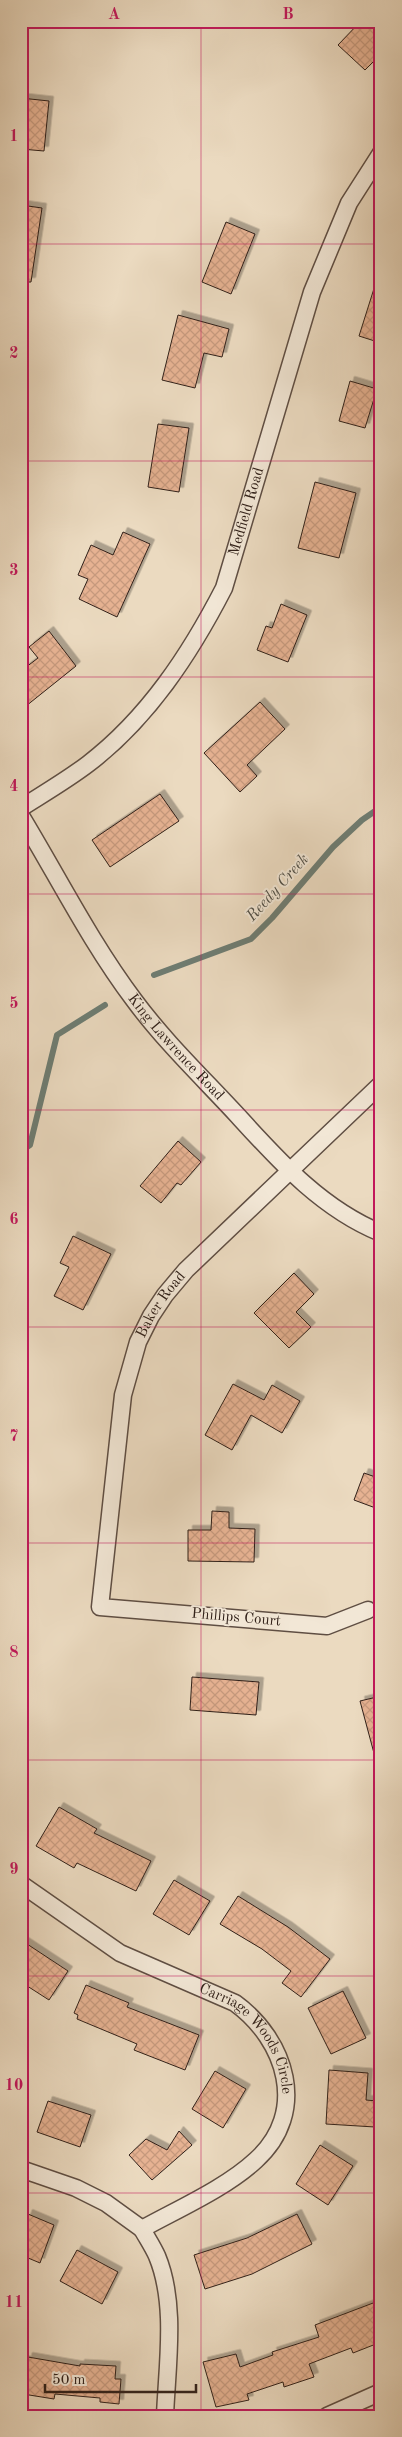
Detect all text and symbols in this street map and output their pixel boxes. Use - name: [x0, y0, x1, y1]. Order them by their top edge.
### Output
- text: A: [108, 7, 120, 23]
- text: B: [282, 7, 294, 23]
- text: 1: [9, 129, 19, 145]
- text: 2: [9, 346, 19, 362]
- street label: Medfield Road: [226, 465, 267, 558]
- text: 3: [9, 563, 19, 579]
- text: 4: [9, 779, 19, 795]
- water label: Reedy Creek: [243, 851, 312, 925]
- street label: King Lawrence Road: [125, 991, 227, 1103]
- text: 5: [9, 996, 19, 1012]
- text: 6: [9, 1212, 19, 1228]
- street label: Baker Road: [134, 1269, 189, 1340]
- text: 7: [9, 1429, 19, 1445]
- street label: Phillips Court: [191, 1607, 281, 1629]
- text: 8: [9, 1645, 19, 1661]
- text: 9: [9, 1862, 19, 1878]
- street label: Carriage Woods Circle: [197, 1981, 294, 2094]
- text: 10: [5, 2078, 23, 2094]
- text: 11: [5, 2295, 23, 2311]
- scale bar: [45, 2362, 196, 2394]
- text: 50 m: [52, 2373, 86, 2388]

